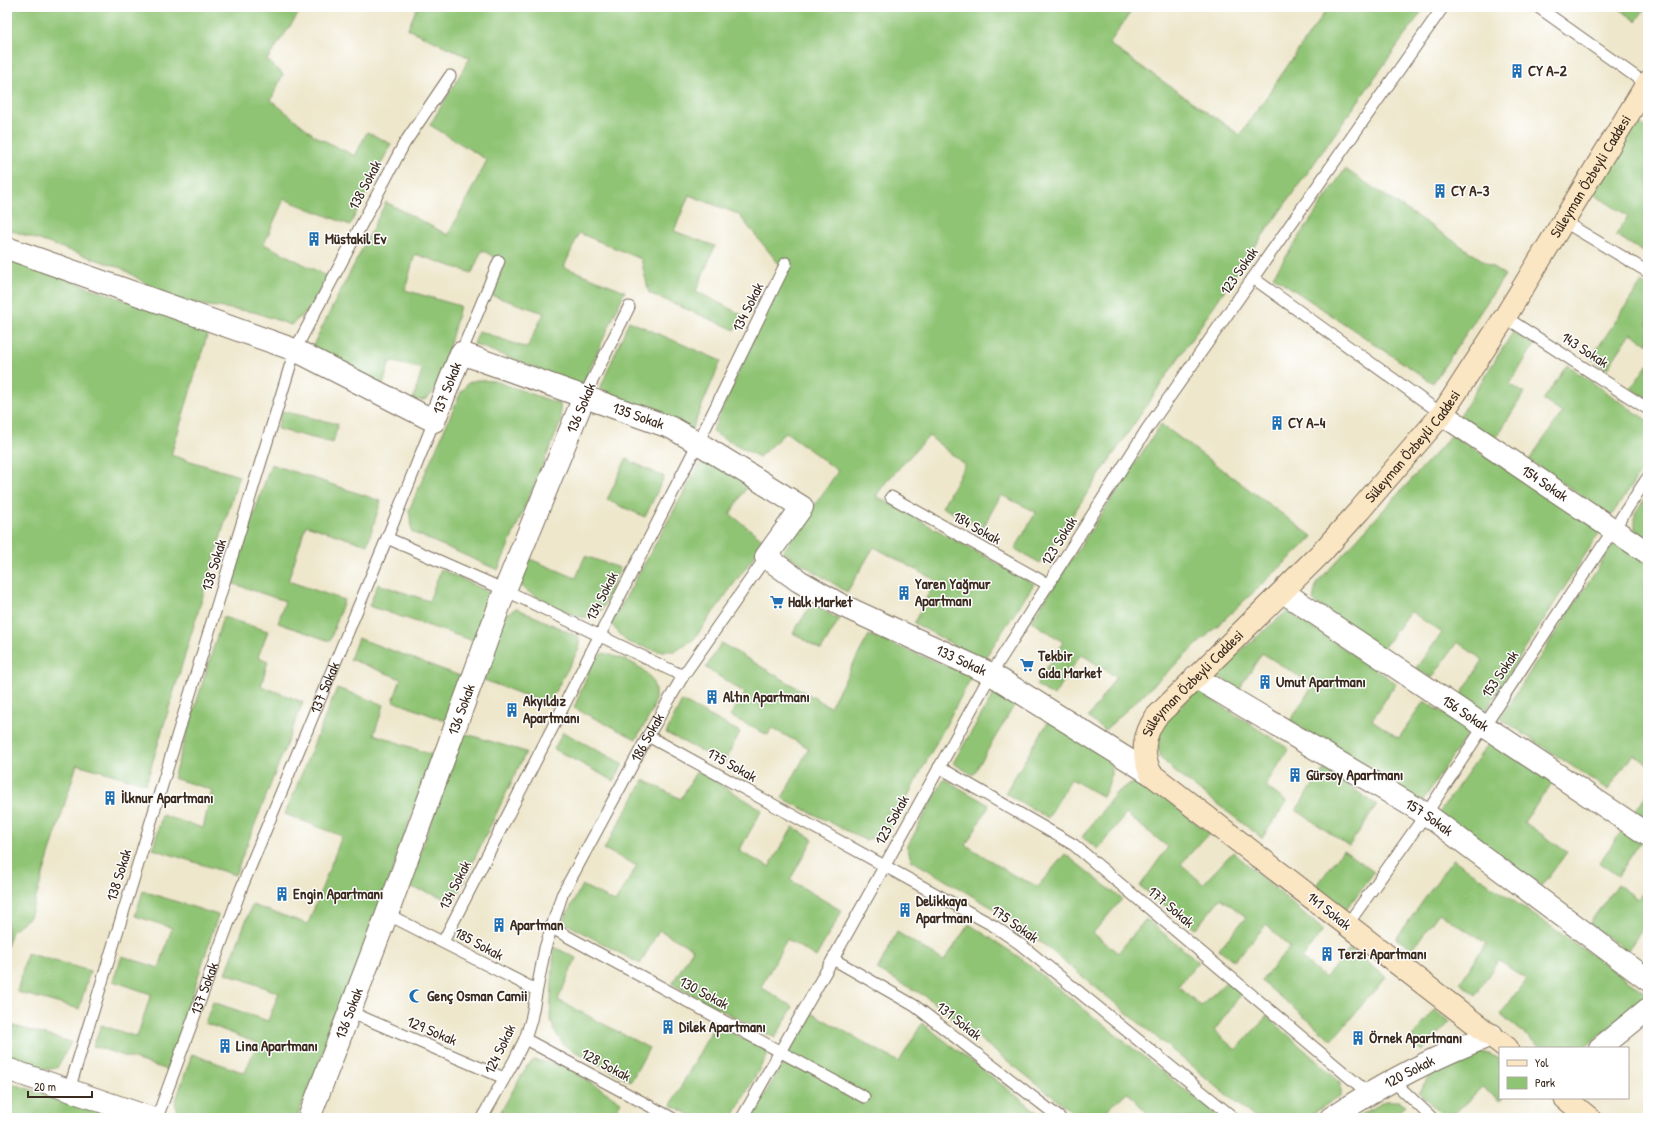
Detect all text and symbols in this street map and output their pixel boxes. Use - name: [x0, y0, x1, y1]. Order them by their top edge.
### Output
- place label: CY A-2: [1528, 60, 1568, 81]
- building icon: CY A-2: [1509, 63, 1525, 79]
- street label: Süleyman Özbeyli Caddesi: [1545, 110, 1636, 242]
- street label: 138 Sokak: [343, 156, 386, 213]
- place label: CY A-3: [1451, 180, 1490, 201]
- building icon: CY A-3: [1432, 183, 1448, 199]
- place label: Müstakil Ev: [325, 228, 387, 249]
- building icon: Müstakil Ev: [306, 231, 322, 247]
- street label: 123 Sokak: [1215, 243, 1263, 299]
- street label: 134 Sokak: [727, 279, 768, 335]
- street label: 143 Sokak: [1558, 326, 1613, 373]
- street label: 137 Sokak: [427, 359, 466, 417]
- street label: 136 Sokak: [561, 379, 601, 436]
- street label: Süleyman Özbeyli Caddesi: [1360, 386, 1465, 507]
- street label: 135 Sokak: [610, 397, 667, 434]
- place label: CY A-4: [1288, 412, 1326, 433]
- building icon: CY A-4: [1269, 415, 1285, 431]
- street label: 154 Sokak: [1518, 460, 1573, 506]
- street label: 184 Sokak: [949, 506, 1005, 549]
- street label: 123 Sokak: [1035, 512, 1082, 569]
- street label: 138 Sokak: [196, 536, 231, 593]
- street label: 134 Sokak: [580, 568, 623, 624]
- place label: Yaren Yağmur Apartmanı: [915, 573, 991, 612]
- building icon: Yaren Yağmur Apartmanı: [896, 585, 912, 601]
- place label: Halk Market: [788, 591, 853, 612]
- supermarket icon: Halk Market: [769, 594, 785, 610]
- street label: Süleyman Özbeyli Caddesi: [1136, 625, 1248, 739]
- street label: 133 Sokak: [933, 639, 990, 681]
- place label: Tekbir Gıda Market: [1037, 645, 1103, 683]
- street label: 153 Sokak: [1476, 646, 1523, 702]
- supermarket icon: Tekbir Gıda Market: [1019, 657, 1035, 673]
- street label: 137 Sokak: [304, 658, 344, 717]
- place label: Umut Apartmanı: [1276, 671, 1366, 693]
- building icon: Umut Apartmanı: [1257, 674, 1273, 690]
- street label: 136 Sokak: [442, 681, 480, 738]
- place label: Altın Apartmanı: [723, 686, 810, 708]
- building icon: Altın Apartmanı: [704, 689, 720, 705]
- place label: Akyıldız Apartmanı: [523, 690, 580, 729]
- street label: 156 Sokak: [1438, 690, 1493, 736]
- building icon: Akyıldız Apartmanı: [504, 702, 520, 718]
- street label: 186 Sokak: [625, 709, 669, 765]
- street label: 175 Sokak: [704, 742, 761, 787]
- place label: Gürsoy Apartmanı: [1306, 764, 1403, 786]
- building icon: Gürsoy Apartmanı: [1287, 767, 1303, 783]
- place label: İlknur Apartmanı: [121, 787, 214, 809]
- building icon: İlknur Apartmanı: [102, 790, 118, 806]
- street label: 123 Sokak: [869, 791, 914, 848]
- street label: 157 Sokak: [1401, 793, 1458, 841]
- street label: 138 Sokak: [101, 846, 136, 903]
- street label: 134 Sokak: [433, 857, 476, 913]
- street label: 177 Sokak: [1143, 881, 1199, 932]
- place label: Engin Apartmanı: [293, 883, 383, 905]
- building icon: Engin Apartmanı: [274, 886, 290, 902]
- street label: 141 Sokak: [1303, 887, 1356, 935]
- place label: Delikkaya Apartmanı: [916, 890, 973, 929]
- street label: 175 Sokak: [987, 900, 1043, 948]
- building icon: Delikkaya Apartmanı: [897, 902, 913, 918]
- place label: Apartman: [510, 914, 564, 936]
- building icon: Apartman: [491, 917, 507, 933]
- street label: 185 Sokak: [451, 922, 508, 965]
- place label: Terzi Apartmanı: [1337, 943, 1427, 965]
- building icon: Terzi Apartmanı: [1319, 946, 1335, 962]
- street label: 137 Sokak: [185, 959, 223, 1017]
- street label: 130 Sokak: [676, 971, 733, 1014]
- street label: 136 Sokak: [329, 985, 368, 1042]
- place label: Genç Osman Camii: [427, 985, 528, 1006]
- mosque icon: Genç Osman Camii: [408, 988, 424, 1004]
- street label: 131 Sokak: [932, 996, 986, 1045]
- street label: 129 Sokak: [404, 1011, 461, 1050]
- place label: Dilek Apartmanı: [679, 1016, 766, 1038]
- building icon: Dilek Apartmanı: [660, 1019, 676, 1035]
- street label: 124 Sokak: [479, 1020, 521, 1077]
- place label: Örnek Apartmanı: [1369, 1027, 1462, 1049]
- building icon: Örnek Apartmanı: [1350, 1030, 1366, 1046]
- place label: Lina Apartmanı: [236, 1035, 318, 1057]
- building icon: Lina Apartmanı: [217, 1038, 233, 1054]
- street label: 128 Sokak: [578, 1043, 635, 1086]
- legend: [1499, 1047, 1629, 1099]
- street label: 120 Sokak: [1380, 1050, 1438, 1093]
- text: Yol: [1535, 1054, 1549, 1071]
- scale bar: [28, 1073, 92, 1099]
- text: Park: [1535, 1074, 1555, 1091]
- text: 20 m: [34, 1078, 56, 1095]

